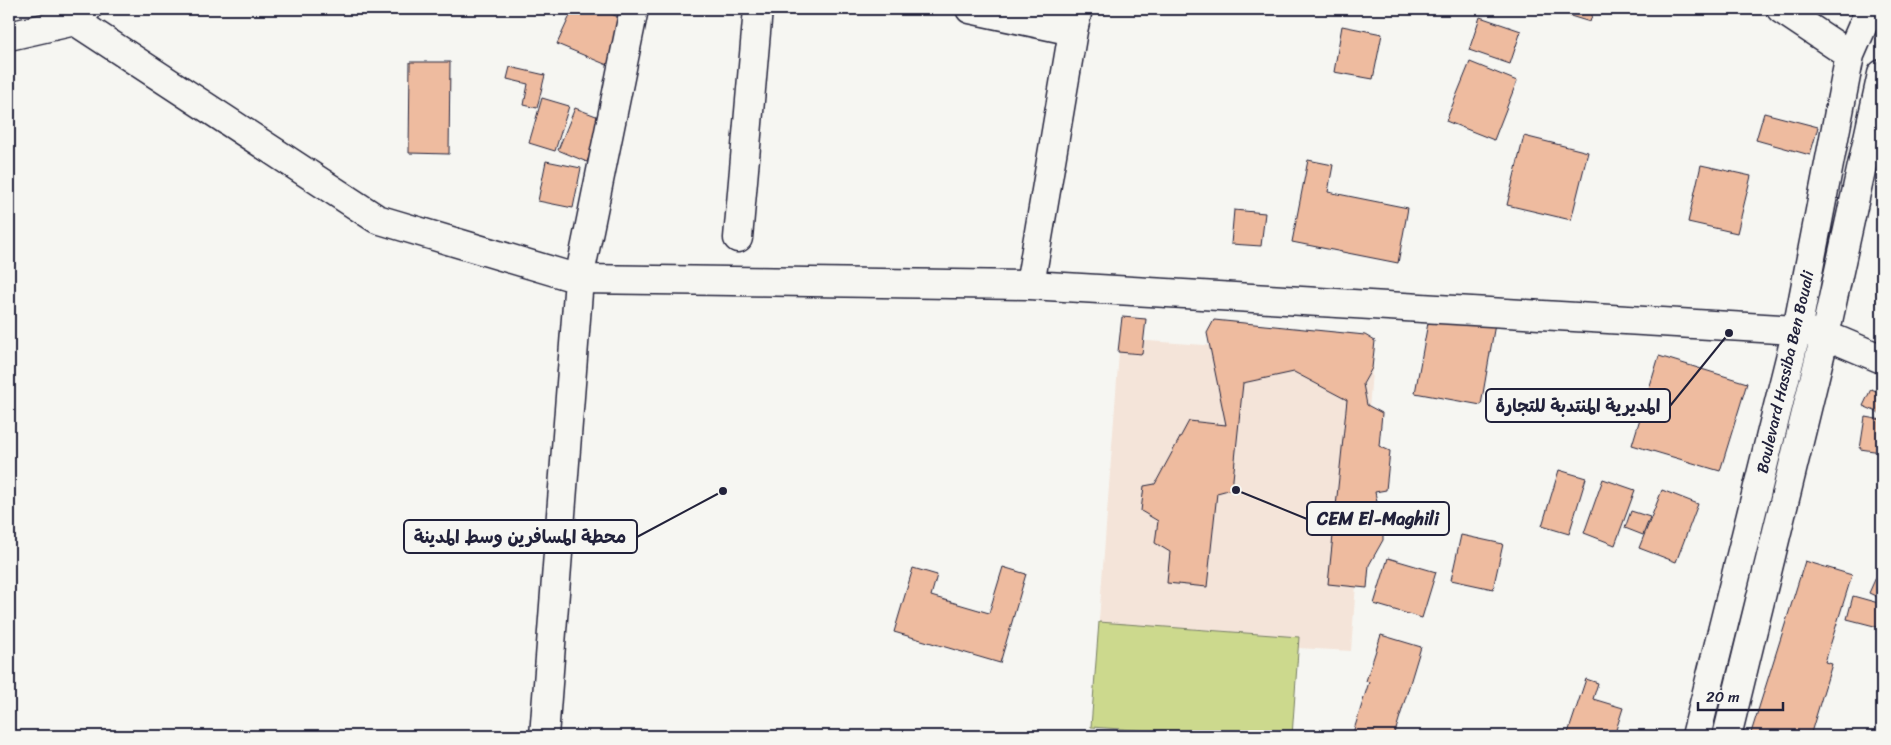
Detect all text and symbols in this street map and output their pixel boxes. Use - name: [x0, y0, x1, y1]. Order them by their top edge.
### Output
- street label: Boulevard Hassiba Ben Bouali: [1748, 267, 1823, 476]
- callout: المديرية المنتدبة للتجارة: [1486, 389, 1670, 422]
- text: المديرية المنتدبة للتجارة: [1496, 390, 1660, 422]
- callout: CEM El-Maghili: [1307, 502, 1449, 535]
- text: CEM El-Maghili: [1316, 503, 1440, 535]
- callout: محطة المسافرين وسط المدينة: [404, 520, 637, 553]
- text: محطة المسافرين وسط المدينة: [414, 521, 626, 553]
- scale bar: [1698, 680, 1784, 712]
- text: 20 m: [1706, 684, 1740, 710]

